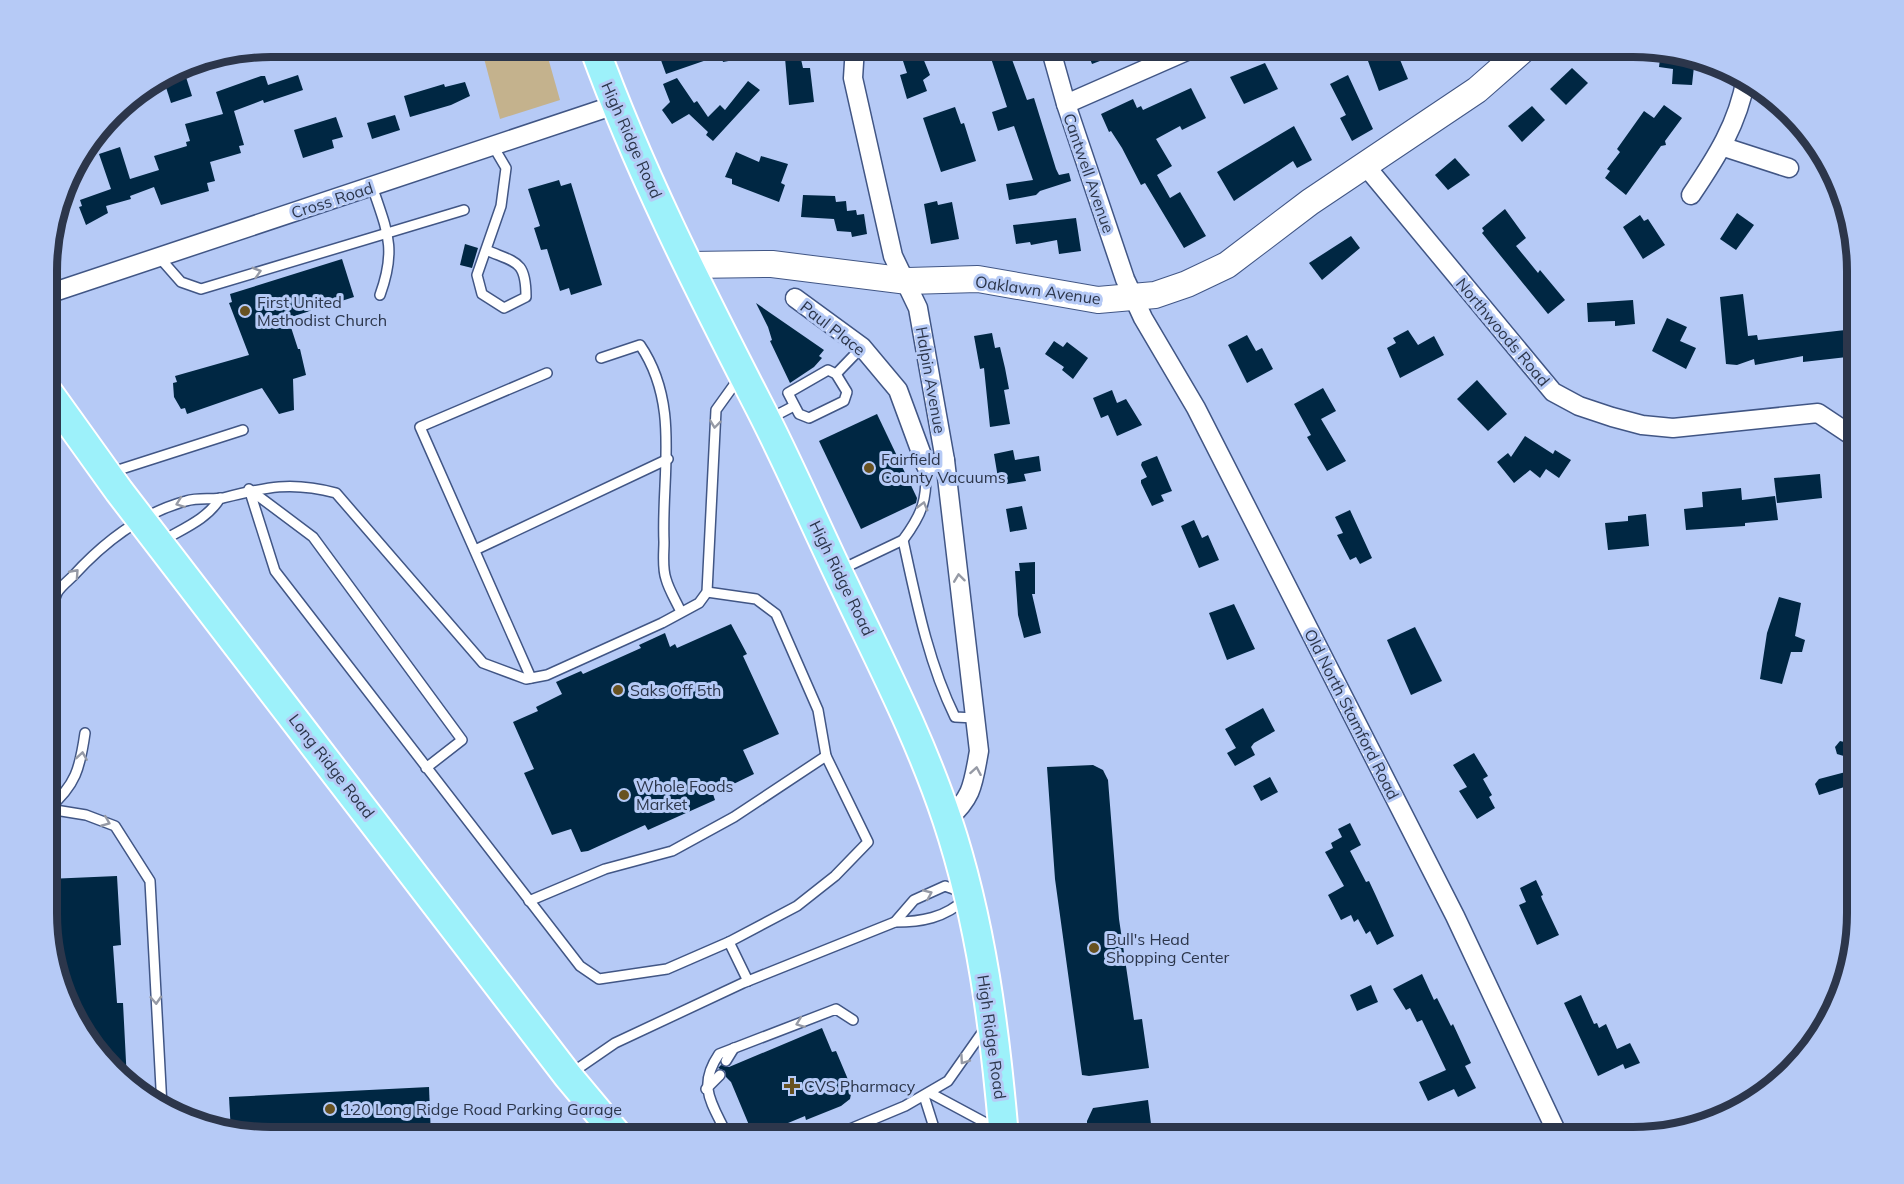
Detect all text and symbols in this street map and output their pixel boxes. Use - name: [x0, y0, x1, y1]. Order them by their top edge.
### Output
- street label: High Ridge Road: [597, 79, 667, 201]
- street label: Cantwell Avenue: [1059, 110, 1119, 236]
- street label: Cross Road: [288, 177, 376, 223]
- one-way arrow: [251, 267, 262, 279]
- street label: Oaklawn Avenue: [974, 271, 1102, 309]
- street label: Northwoods Road: [1452, 274, 1554, 390]
- place label: First United Methodist Church: [257, 292, 387, 330]
- street label: Paul Place: [796, 296, 870, 360]
- marker: First United Methodist Church: [238, 304, 252, 318]
- street label: Halpin Avenue: [912, 325, 950, 435]
- one-way arrow: [709, 419, 721, 428]
- place label: Fairfield County Vacuums: [881, 449, 1006, 487]
- marker: Fairfield County Vacuums: [862, 461, 876, 475]
- one-way arrow: [175, 496, 186, 509]
- one-way arrow: [915, 501, 928, 511]
- street label: High Ridge Road: [806, 517, 878, 639]
- one-way arrow: [68, 570, 79, 580]
- one-way arrow: [953, 573, 966, 582]
- street label: Old North Stamford Road: [1300, 625, 1404, 803]
- place label: Saks Off 5th: [630, 680, 721, 700]
- marker: Saks Off 5th: [611, 683, 625, 697]
- street label: Long Ridge Road: [285, 710, 379, 822]
- one-way arrow: [75, 751, 87, 760]
- one-way arrow: [969, 766, 981, 776]
- place label: Whole Foods Market: [636, 776, 734, 814]
- marker: Whole Foods Market: [617, 788, 631, 802]
- one-way arrow: [99, 815, 110, 827]
- one-way arrow: [921, 889, 932, 901]
- place label: Bull's Head Shopping Center: [1106, 929, 1229, 967]
- marker: Bull's Head Shopping Center: [1087, 941, 1101, 955]
- street label: High Ridge Road: [973, 973, 1011, 1101]
- one-way arrow: [150, 996, 163, 1005]
- one-way arrow: [795, 1016, 806, 1028]
- one-way arrow: [960, 1053, 971, 1064]
- place label: CVS Pharmacy: [804, 1076, 916, 1096]
- marker: CVS Pharmacy: [785, 1079, 799, 1093]
- place label: 120 Long Ridge Road Parking Garage: [342, 1099, 622, 1119]
- marker: 120 Long Ridge Road Parking Garage: [323, 1102, 337, 1116]

